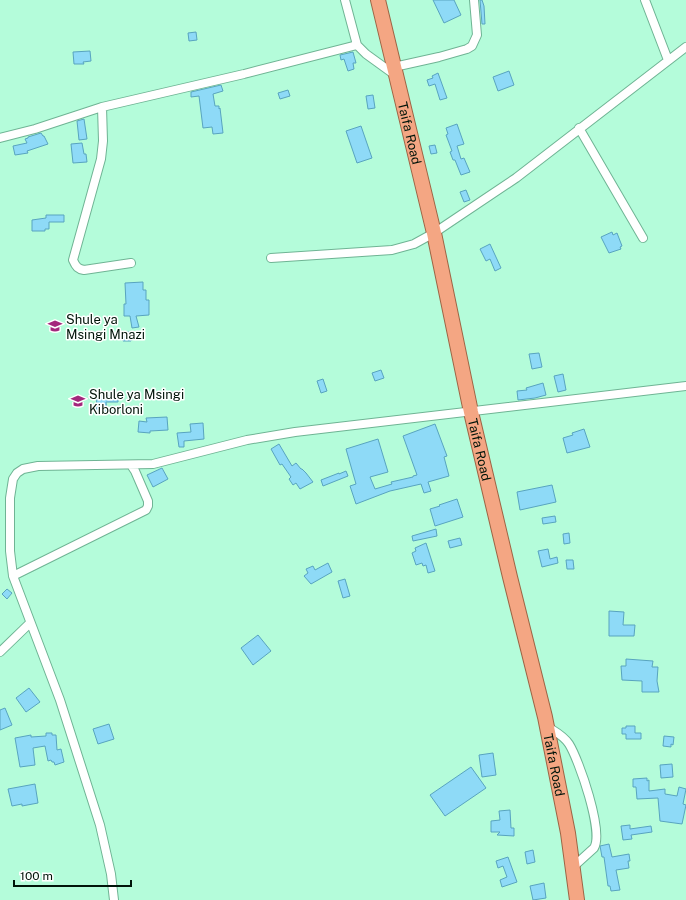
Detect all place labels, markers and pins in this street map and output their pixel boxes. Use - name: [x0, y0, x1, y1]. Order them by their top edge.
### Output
- place label: Shule ya Msingi Mnazi: [66, 312, 145, 342]
- school or university icon: Shule ya Msingi Mnazi: [47, 318, 63, 334]
- place label: Shule ya Msingi Kiborloni: [89, 387, 184, 417]
- school or university icon: Shule ya Msingi Kiborloni: [70, 393, 86, 409]

